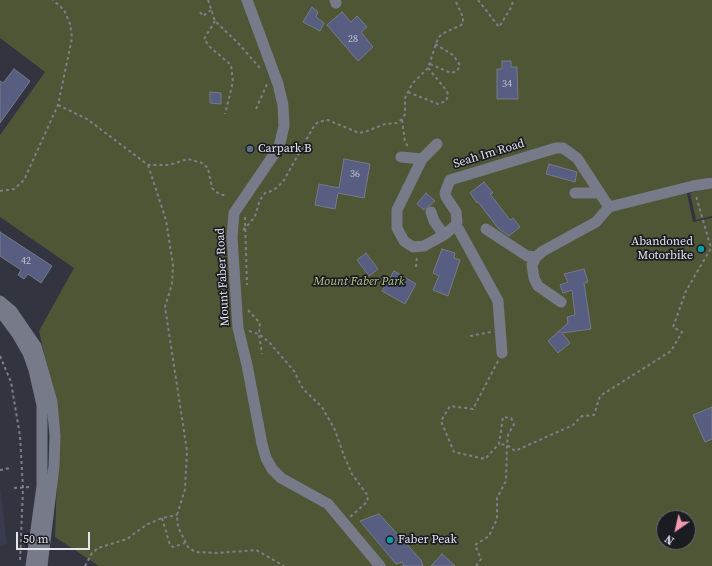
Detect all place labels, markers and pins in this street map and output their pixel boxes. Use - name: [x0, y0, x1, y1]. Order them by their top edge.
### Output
- place label: Carpark B: [258, 142, 312, 156]
- marker: Carpark B: [245, 144, 255, 154]
- place label: Abandoned Motorbike: [631, 235, 693, 263]
- marker: Abandoned Motorbike: [696, 244, 706, 254]
- place label: Faber Peak: [398, 533, 457, 547]
- marker: Faber Peak: [385, 535, 395, 545]

